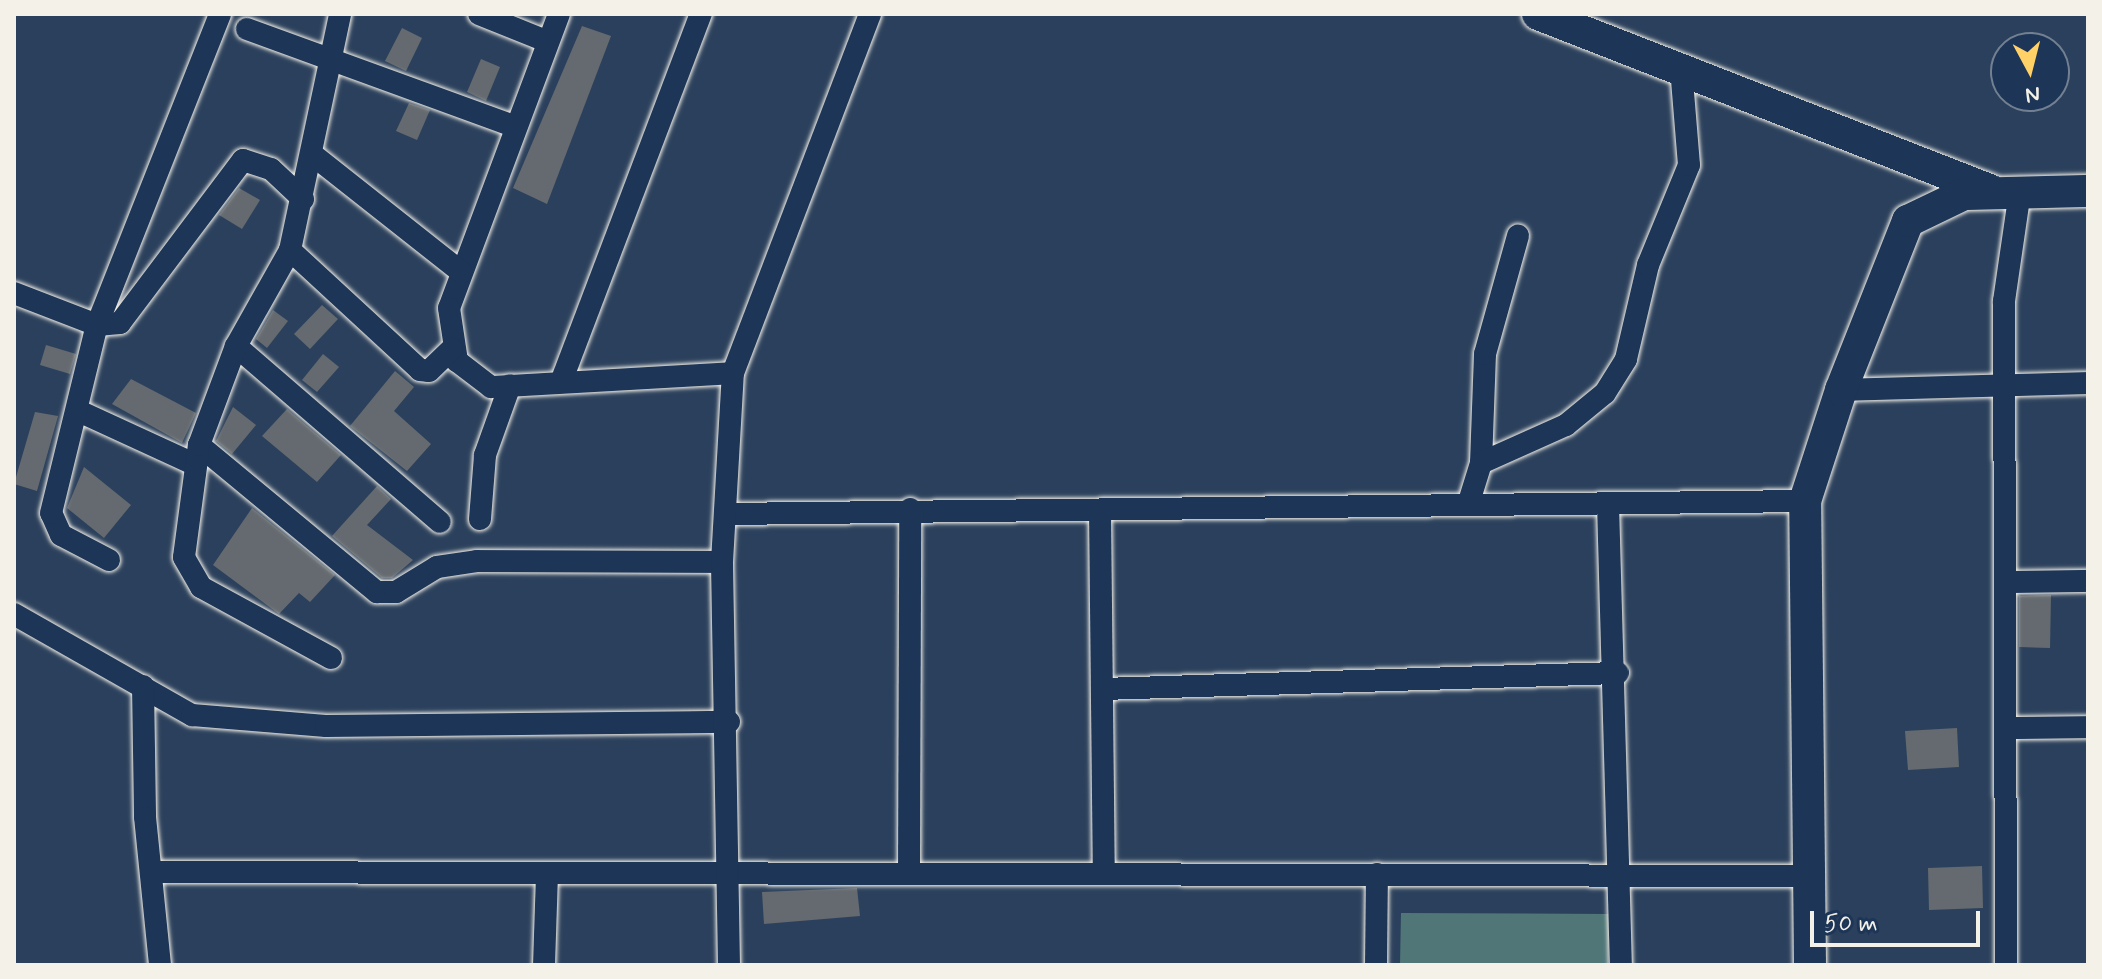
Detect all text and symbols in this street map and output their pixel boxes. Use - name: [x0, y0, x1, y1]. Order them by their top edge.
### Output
- north arrow: [1990, 32, 2070, 112]
- text: N: [2024, 79, 2042, 109]
- scale bar: [1814, 895, 1984, 945]
- text: 50 m: [1824, 909, 1878, 940]

